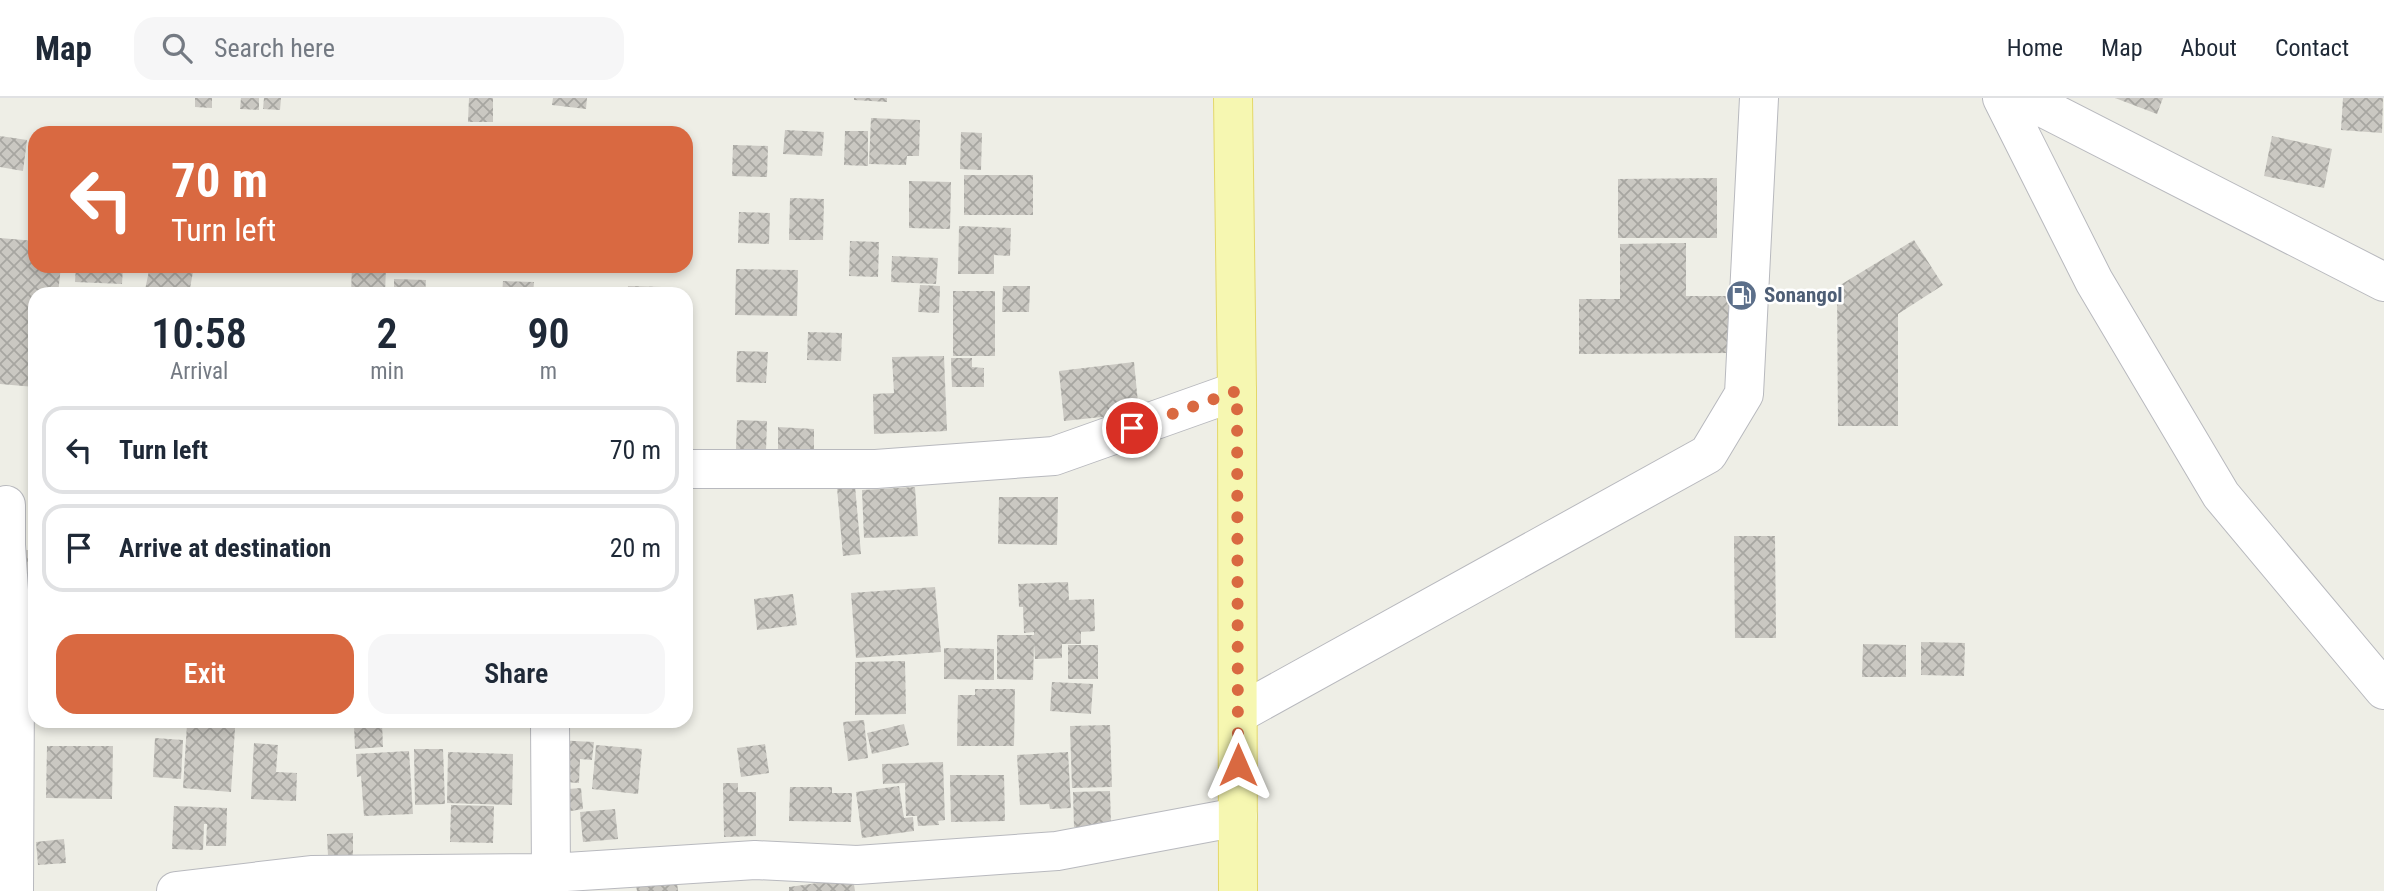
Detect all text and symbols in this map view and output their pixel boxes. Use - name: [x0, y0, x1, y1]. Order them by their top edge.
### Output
- search box: [134, 17, 624, 80]
- text: Map: [35, 29, 92, 68]
- icon: search: [158, 29, 196, 67]
- text: Search here: [214, 33, 335, 63]
- text: Home: [2007, 34, 2063, 62]
- text: Map: [2101, 34, 2143, 62]
- text: About: [2181, 34, 2237, 62]
- text: Contact: [2275, 34, 2349, 62]
- text: 70 m: [171, 152, 268, 209]
- icon: left: [56, 154, 147, 245]
- text: Turn left: [171, 211, 276, 249]
- fuel station icon: Sonangol: [1724, 278, 1758, 312]
- place label: Sonangol: [1764, 283, 1843, 307]
- text: 10:58: [151, 309, 247, 358]
- text: 2: [377, 309, 398, 358]
- text: 90: [527, 309, 570, 358]
- text: Arrival: [170, 358, 228, 385]
- text: min: [370, 358, 404, 385]
- text: m: [540, 358, 557, 385]
- pin: [1102, 398, 1162, 458]
- icon: arrive: [1113, 409, 1151, 447]
- icon: left: [60, 431, 98, 469]
- text: Turn left: [119, 435, 208, 465]
- text: 70 m: [610, 435, 661, 465]
- icon: arrive: [60, 529, 98, 567]
- text: Arrive at destination: [119, 533, 331, 563]
- text: 20 m: [610, 533, 661, 563]
- button: Exit: [56, 634, 354, 714]
- button: Share: [368, 634, 665, 714]
- position arrow: [1201, 728, 1275, 802]

